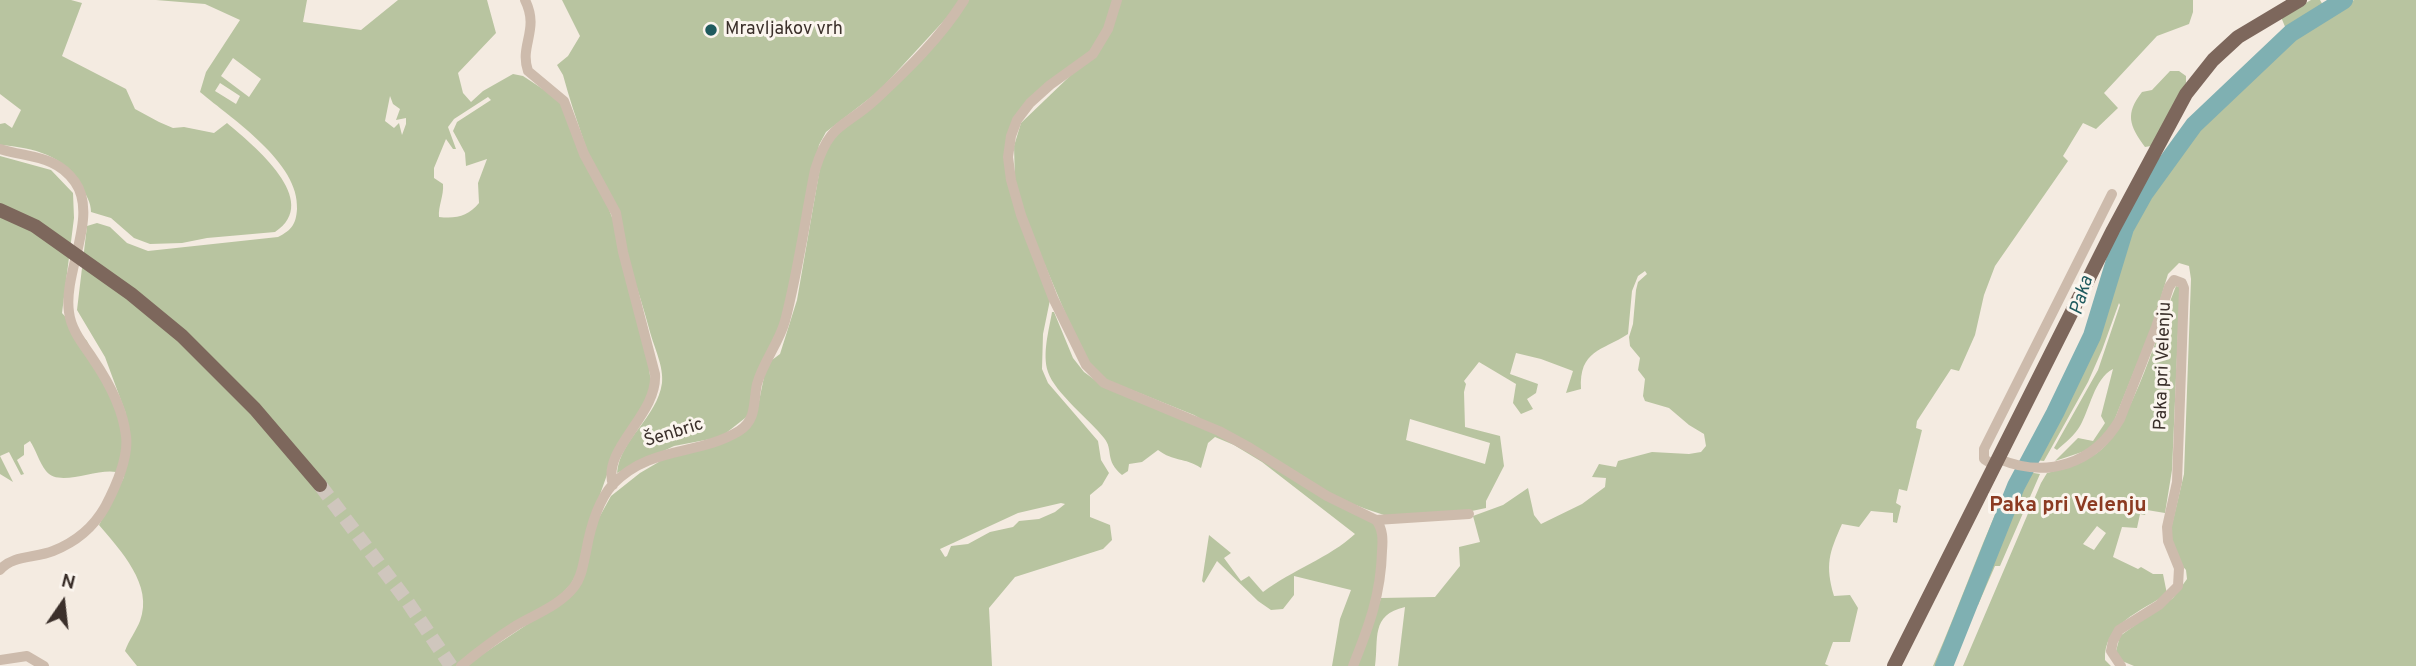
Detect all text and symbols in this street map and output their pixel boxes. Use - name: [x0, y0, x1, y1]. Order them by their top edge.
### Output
- place label: Mravljakov vrh: [725, 19, 843, 41]
- marker: Mravljakov vrh: [703, 22, 719, 38]
- water label: Paka: [2066, 274, 2100, 318]
- street label: Paka pri Velenju: [2151, 301, 2177, 431]
- street label: Šenbric: [642, 415, 706, 453]
- district label: Paka pri Velenju: [1989, 494, 2147, 520]
- north arrow: [28, 568, 98, 638]
- text: N: [59, 569, 78, 596]

